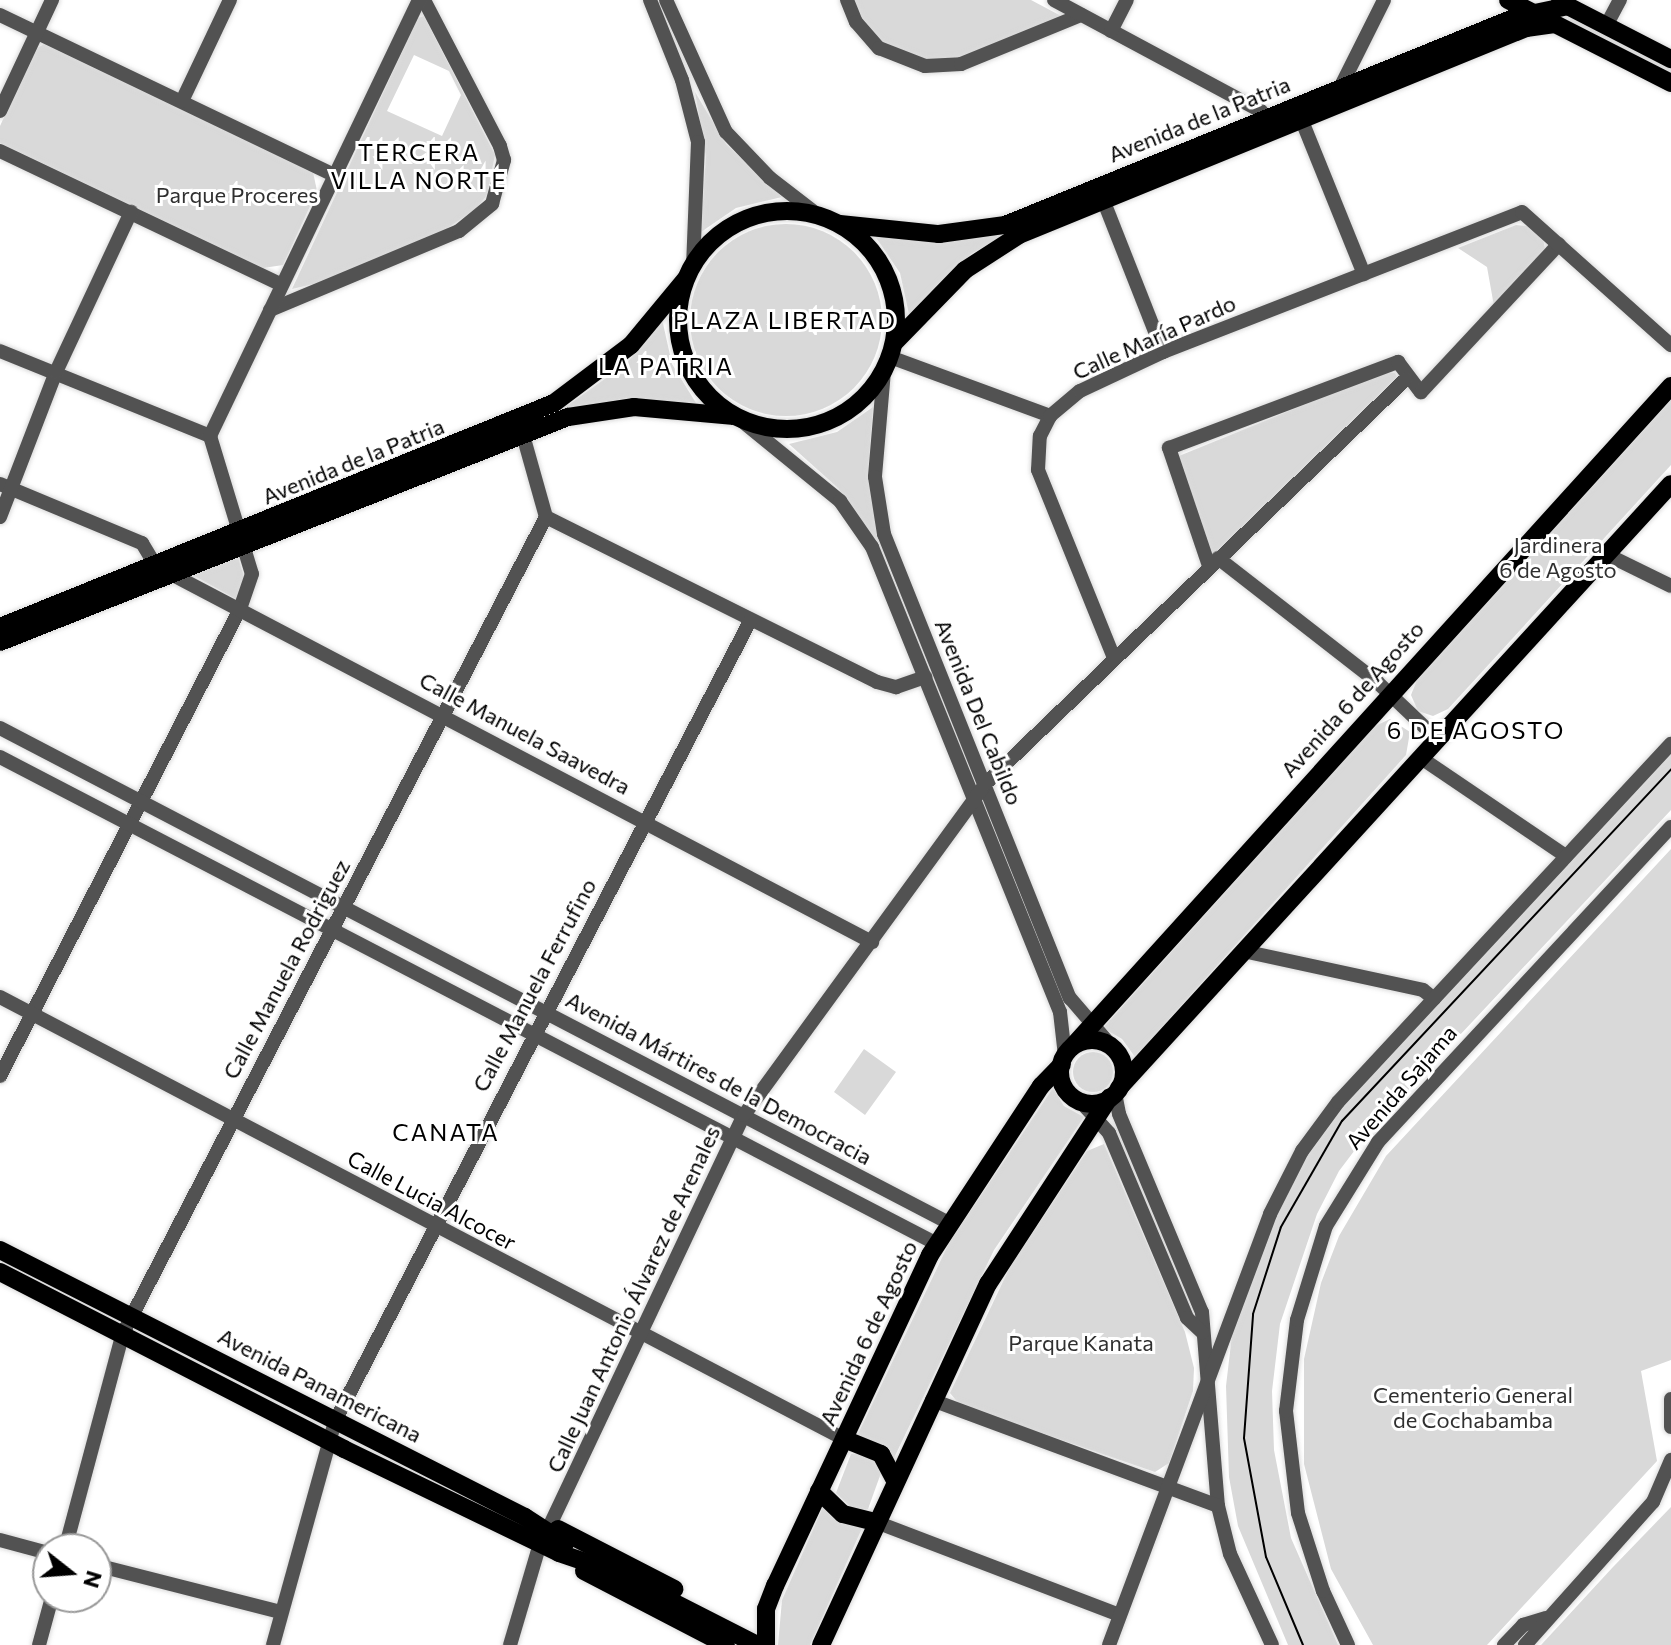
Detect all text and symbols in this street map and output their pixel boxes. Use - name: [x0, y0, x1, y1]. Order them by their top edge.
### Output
- street label: Avenida de la Patria: [1104, 70, 1294, 168]
- district label: TERCERA VILLA NORTE: [331, 138, 507, 194]
- park label: Parque Proceres: [156, 182, 318, 208]
- street label: Calle María Pardo: [1068, 289, 1240, 385]
- district label: PLAZA LIBERTAD: [673, 306, 897, 334]
- district label: LA PATRIA: [598, 352, 734, 380]
- street label: Avenida de la Patria: [258, 412, 448, 510]
- park label: Jardinera 6 de Agosto: [1499, 531, 1617, 582]
- street label: Avenida Del Cabildo: [930, 615, 1028, 809]
- street label: Avenida 6 de Agosto: [1275, 616, 1429, 782]
- street label: Calle Manuela Saavedra: [415, 666, 635, 800]
- district label: 6 DE AGOSTO: [1387, 716, 1565, 744]
- street label: Calle Manuela Rodriguez: [217, 855, 355, 1083]
- street label: Calle Manuela Ferrufino: [467, 874, 601, 1096]
- street label: Avenida Mártires de la Democracia: [562, 986, 876, 1170]
- street label: Avenida Sajama: [1340, 1020, 1462, 1154]
- district label: CANATA: [392, 1118, 500, 1146]
- street label: Calle Juan Antonio Álvarez de Arenales: [541, 1121, 725, 1477]
- street label: Calle Lucia Alcocer: [343, 1145, 521, 1255]
- street label: Avenida 6 de Agosto: [814, 1236, 922, 1430]
- street label: Avenida Panamericana: [214, 1322, 426, 1448]
- park label: Parque Kanata: [1008, 1330, 1154, 1356]
- park label: Cementerio General de Cochabamba: [1373, 1381, 1573, 1432]
- north arrow: [32, 1533, 112, 1613]
- text: N: [78, 1568, 109, 1591]

